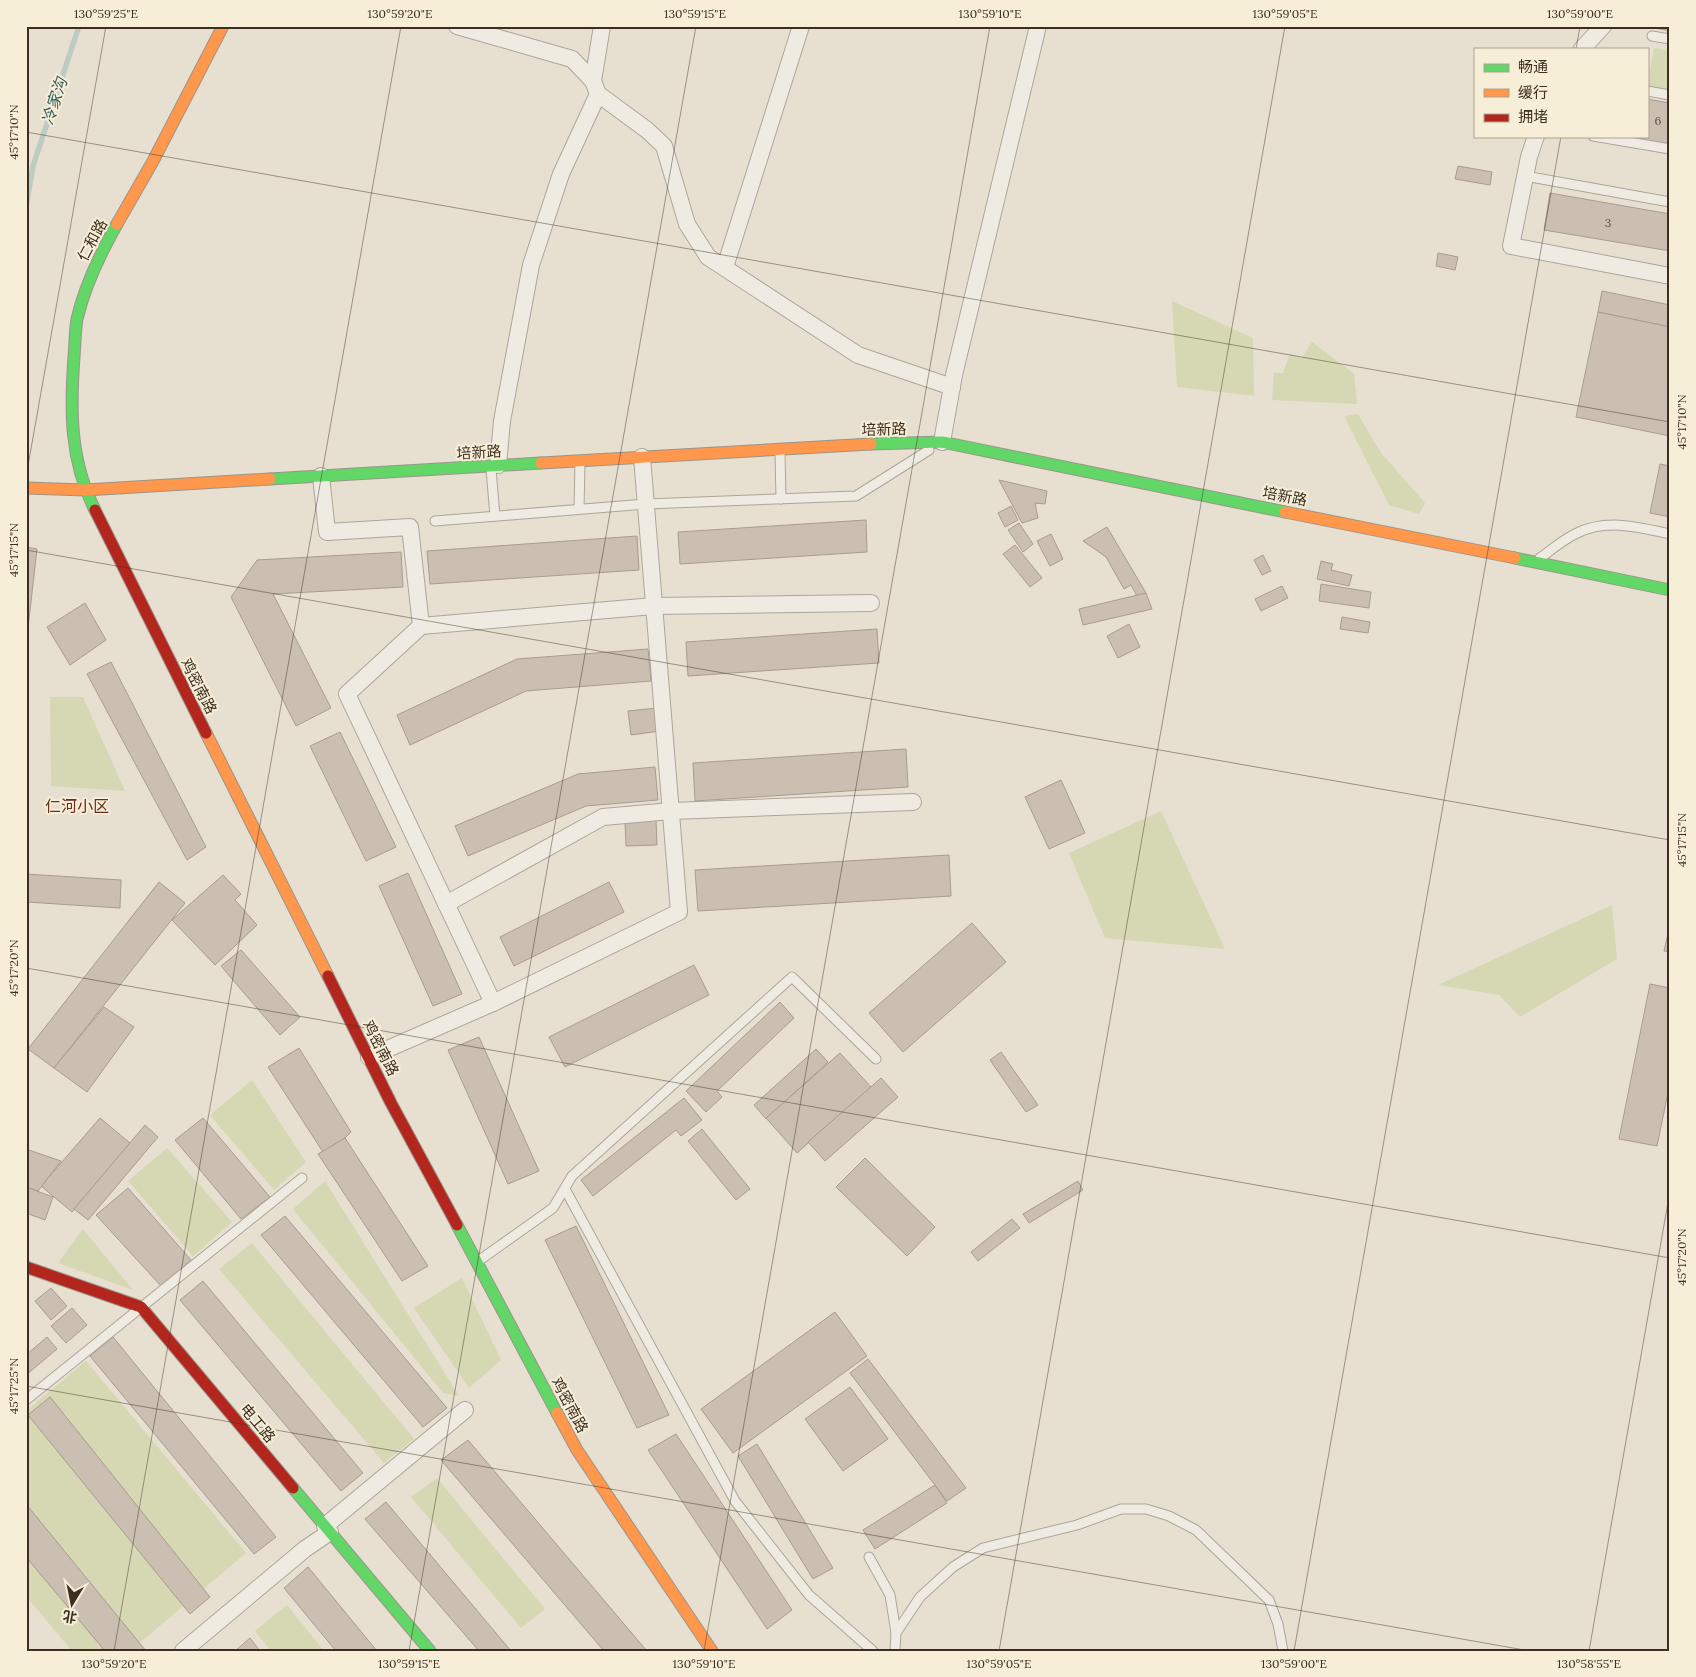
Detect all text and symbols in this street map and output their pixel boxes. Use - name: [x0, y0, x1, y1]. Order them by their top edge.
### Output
- text: 130°59'25"E: [74, 6, 138, 21]
- text: 130°59'20"E: [368, 6, 432, 21]
- text: 130°59'15"E: [664, 6, 726, 21]
- text: 130°59'10"E: [959, 6, 1021, 21]
- text: 130°59'05"E: [1253, 6, 1317, 21]
- text: 130°59'00"E: [1547, 6, 1613, 21]
- legend: [1474, 48, 1648, 138]
- text: 畅通: [1518, 57, 1548, 76]
- water label: 冷家沟: [37, 73, 72, 127]
- text: 缓行: [1518, 83, 1548, 102]
- text: 45°17'10"N: [6, 104, 21, 160]
- text: 拥堵: [1518, 107, 1548, 126]
- house number: 6: [1655, 113, 1662, 128]
- house number: 3: [1605, 215, 1612, 230]
- street label: 仁和路: [73, 216, 111, 264]
- text: 45°17'10"N: [1674, 394, 1689, 450]
- street label: 培新路: [861, 419, 907, 439]
- street label: 培新路: [456, 441, 502, 463]
- street label: 培新路: [1261, 482, 1309, 510]
- text: 45°17'15"N: [6, 523, 21, 577]
- street label: 鸡密南路: [177, 655, 221, 717]
- district label: 仁河小区: [45, 796, 109, 816]
- text: 45°17'15"N: [1674, 813, 1689, 867]
- text: 45°17'20"N: [6, 939, 21, 997]
- street label: 鸡密南路: [359, 1017, 403, 1079]
- text: 45°17'20"N: [1674, 1228, 1689, 1286]
- text: 45°17'25"N: [6, 1358, 21, 1414]
- street label: 鸡密南路: [548, 1374, 592, 1436]
- street label: 电工路: [236, 1400, 280, 1446]
- north arrow: [48, 1580, 98, 1630]
- text: 北: [61, 1607, 78, 1627]
- text: 130°59'20"E: [82, 1656, 146, 1671]
- text: 130°59'15"E: [378, 1656, 440, 1671]
- text: 130°59'10"E: [673, 1656, 735, 1671]
- text: 130°59'05"E: [967, 1656, 1031, 1671]
- text: 130°59'00"E: [1261, 1656, 1327, 1671]
- text: 130°58'55"E: [1557, 1656, 1621, 1671]

